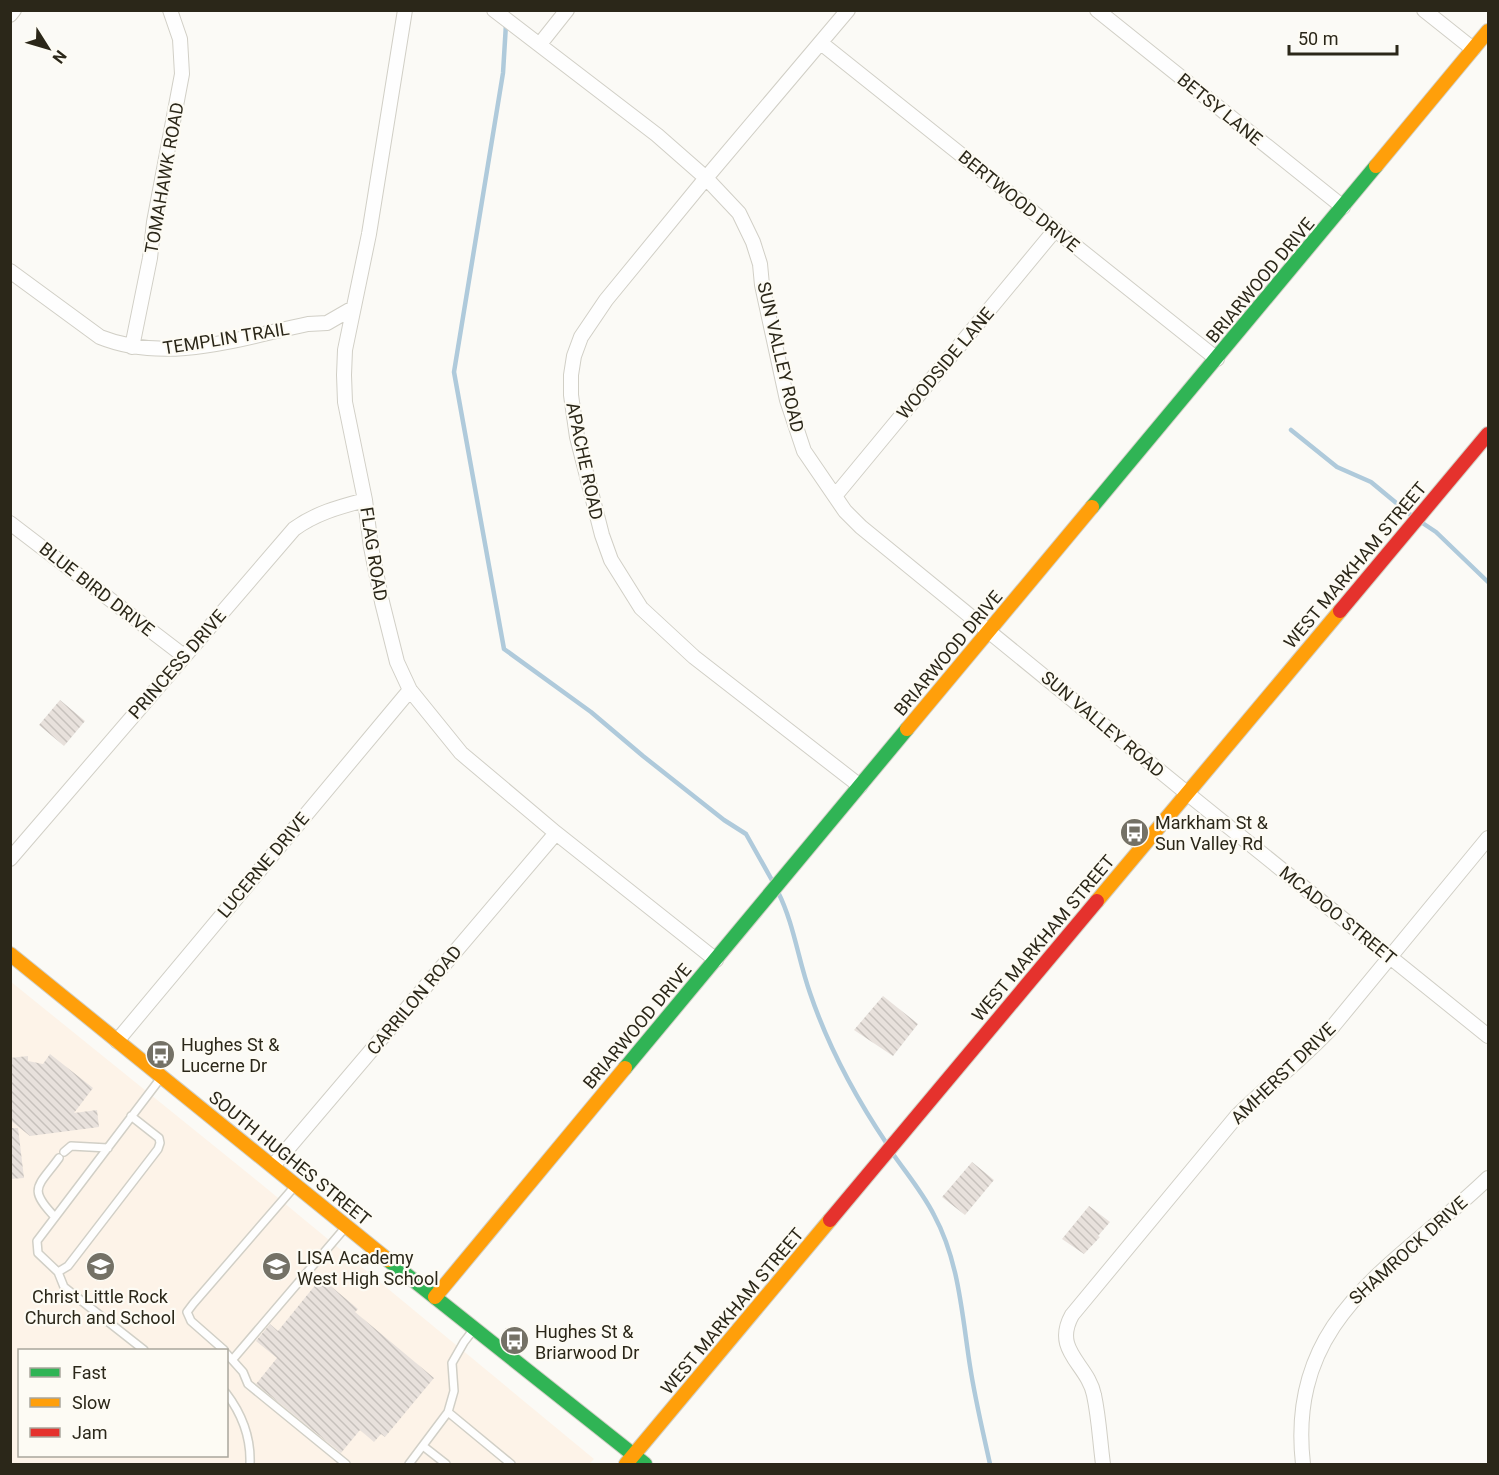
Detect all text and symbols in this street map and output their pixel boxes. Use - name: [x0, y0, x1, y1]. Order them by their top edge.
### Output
- north arrow: [18, 18, 78, 78]
- scale bar: [1289, 18, 1397, 56]
- text: 50 m: [1298, 28, 1338, 49]
- text: N: [49, 46, 71, 67]
- street label: BETSY LANE: [1173, 68, 1267, 150]
- street label: TOMAHAWK ROAD: [140, 101, 188, 255]
- street label: BERTWOOD DRIVE: [954, 146, 1084, 256]
- street label: BRIARWOOD DRIVE: [1202, 213, 1318, 347]
- street label: SUN VALLEY ROAD: [753, 280, 809, 434]
- street label: WOODSIDE LANE: [892, 303, 998, 423]
- street label: TEMPLIN TRAIL: [161, 318, 291, 358]
- street label: APACHE ROAD: [562, 400, 608, 522]
- street label: WEST MARKHAM STREET: [1279, 477, 1431, 652]
- street label: FLAG ROAD: [356, 505, 392, 603]
- street label: BLUE BIRD DRIVE: [35, 538, 159, 640]
- street label: BRIARWOOD DRIVE: [890, 586, 1006, 720]
- street label: PRINCESS DRIVE: [124, 605, 230, 723]
- street label: SUN VALLEY ROAD: [1037, 666, 1169, 782]
- street label: LUCERNE DRIVE: [213, 808, 313, 922]
- place label: Markham St & Sun Valley Rd: [1155, 812, 1269, 854]
- bus stop icon: Markham St & Sun Valley Rd: [1118, 816, 1150, 848]
- street label: WEST MARKHAM STREET: [967, 850, 1119, 1025]
- street label: MCADOO STREET: [1275, 861, 1401, 969]
- street label: CARRILON ROAD: [362, 941, 466, 1059]
- street label: BRIARWOOD DRIVE: [579, 959, 695, 1093]
- street label: AMHERST DRIVE: [1227, 1018, 1339, 1128]
- place label: Hughes St & Lucerne Dr: [181, 1034, 280, 1076]
- bus stop icon: Hughes St & Lucerne Dr: [144, 1038, 176, 1070]
- street label: SOUTH HUGHES STREET: [205, 1086, 375, 1230]
- street label: SHAMROCK DRIVE: [1345, 1191, 1471, 1309]
- street label: WEST MARKHAM STREET: [656, 1223, 808, 1398]
- place label: LISA Academy West High School: [297, 1247, 439, 1289]
- school or university icon: Christ Little Rock Church and School: [84, 1251, 116, 1283]
- school or university icon: LISA Academy West High School: [260, 1251, 292, 1283]
- place label: Christ Little Rock Church and School: [25, 1286, 175, 1328]
- place label: Hughes St & Briarwood Dr: [535, 1321, 639, 1363]
- bus stop icon: Hughes St & Briarwood Dr: [498, 1325, 530, 1357]
- legend: [18, 1349, 228, 1457]
- text: Fast: [72, 1362, 107, 1383]
- text: Slow: [72, 1392, 111, 1413]
- text: Jam: [72, 1422, 108, 1443]

